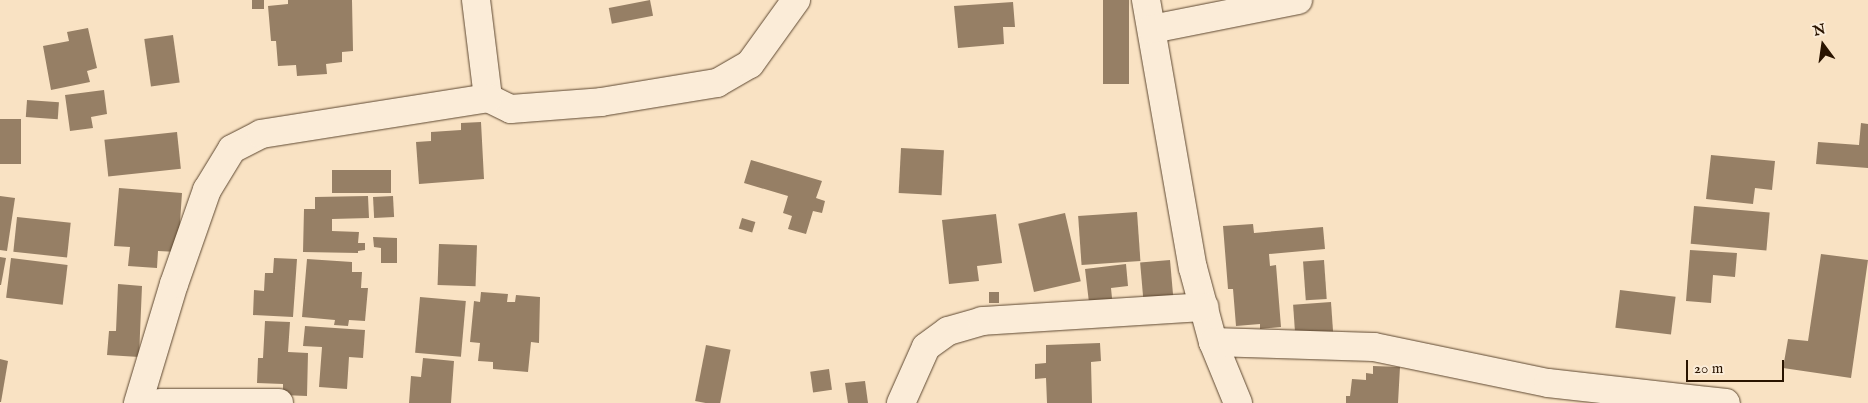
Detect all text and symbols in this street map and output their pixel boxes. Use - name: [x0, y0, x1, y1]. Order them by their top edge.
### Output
- north arrow: [1798, 20, 1848, 70]
- text: N: [1811, 20, 1827, 41]
- scale bar: [1688, 350, 1786, 382]
- text: 20 m: [1694, 359, 1723, 378]

